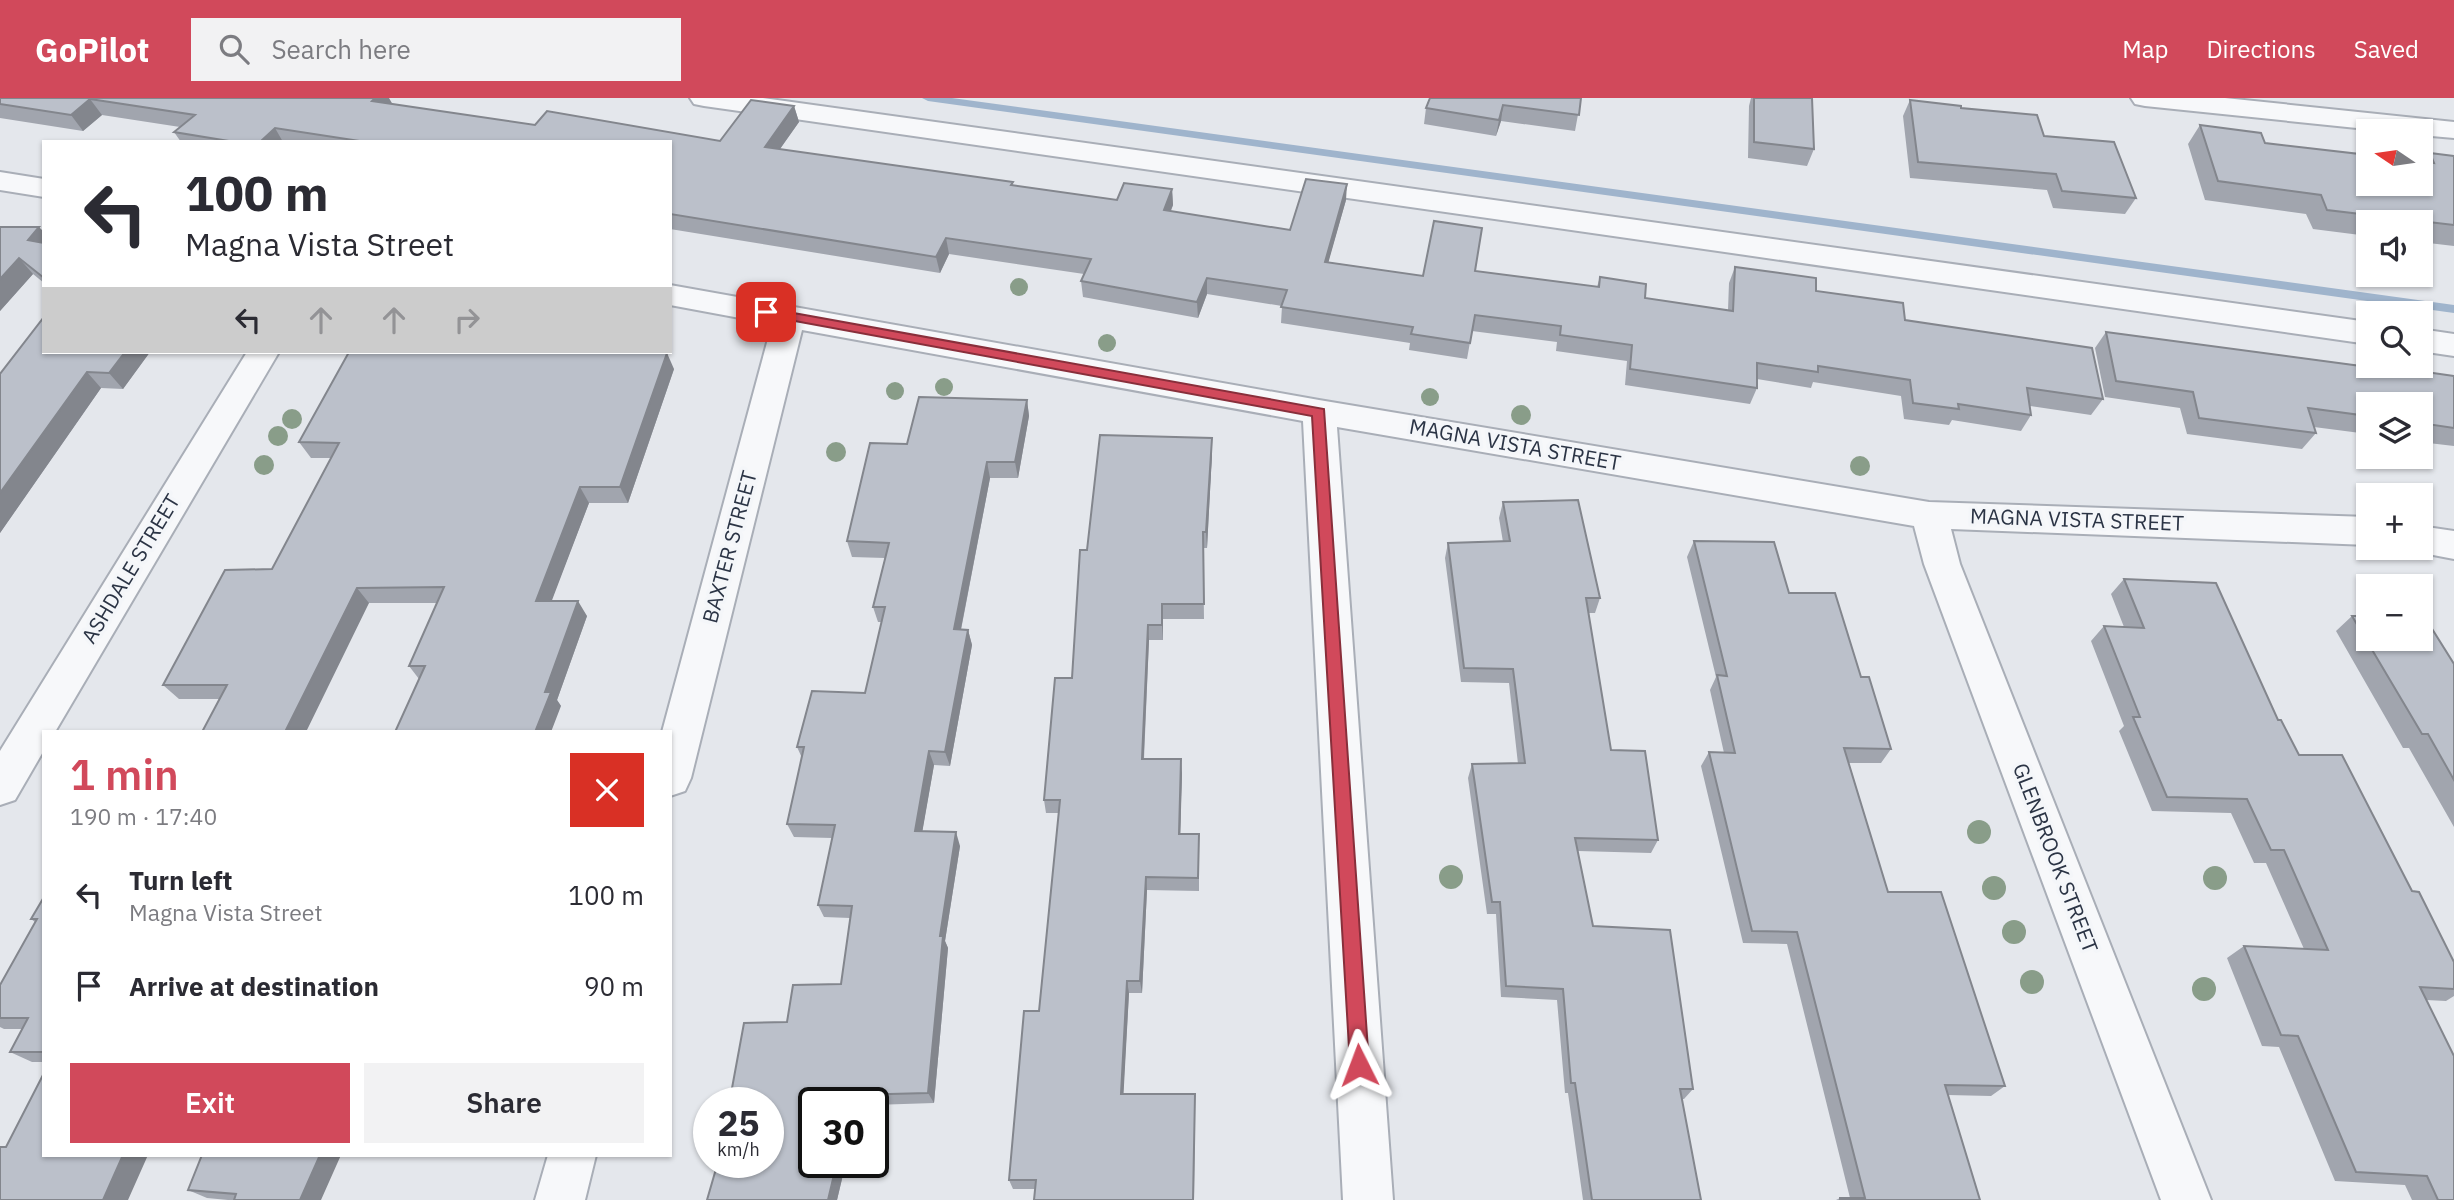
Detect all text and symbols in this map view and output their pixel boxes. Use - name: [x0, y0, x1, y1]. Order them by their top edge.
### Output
- search box: [191, 18, 681, 81]
- text: GoPilot: [35, 28, 149, 71]
- icon: search: [215, 30, 253, 68]
- text: Search here: [271, 32, 411, 66]
- text: Map: [2122, 33, 2168, 65]
- text: Directions: [2206, 33, 2316, 65]
- text: Saved: [2354, 33, 2419, 65]
- north arrow: [2356, 119, 2432, 196]
- map controls: [2356, 119, 2433, 651]
- text: 100 m: [185, 161, 329, 224]
- icon: left: [70, 168, 161, 259]
- button: sound: [2356, 210, 2433, 287]
- text: Magna Vista Street: [185, 223, 454, 265]
- pin: [736, 282, 796, 342]
- icon: arrive: [747, 293, 785, 331]
- icon: left: [229, 301, 267, 339]
- icon: ahead: [302, 301, 340, 339]
- icon: ahead: [375, 301, 413, 339]
- icon: right: [448, 301, 486, 339]
- button: search: [2356, 301, 2433, 378]
- button: layers: [2356, 392, 2433, 469]
- street label: MAGNA VISTA STREET: [1407, 412, 1623, 476]
- street label: BAXTER STREET: [695, 468, 763, 626]
- button: +: [2356, 483, 2433, 560]
- street label: ASHDALE STREET: [75, 489, 186, 648]
- street label: MAGNA VISTA STREET: [1970, 501, 2185, 537]
- button: −: [2356, 574, 2433, 651]
- text: 1 min: [70, 747, 179, 802]
- button: close: [570, 753, 644, 827]
- street label: GLENBROOK STREET: [2007, 759, 2105, 957]
- text: 190 m · 17:40: [70, 801, 217, 831]
- text: Turn left: [129, 863, 232, 897]
- icon: left: [70, 876, 108, 914]
- text: 100 m: [568, 878, 644, 912]
- text: Magna Vista Street: [129, 897, 323, 927]
- icon: arrive: [70, 967, 108, 1005]
- text: Arrive at destination: [129, 969, 379, 1003]
- text: 90 m: [584, 969, 644, 1003]
- position arrow: [1322, 1028, 1396, 1102]
- button: Exit: [70, 1063, 350, 1143]
- button: Share: [364, 1063, 644, 1143]
- speed limit sign: 30: [798, 1087, 889, 1178]
- text: 25: [717, 1100, 760, 1146]
- text: km/h: [717, 1138, 760, 1161]

